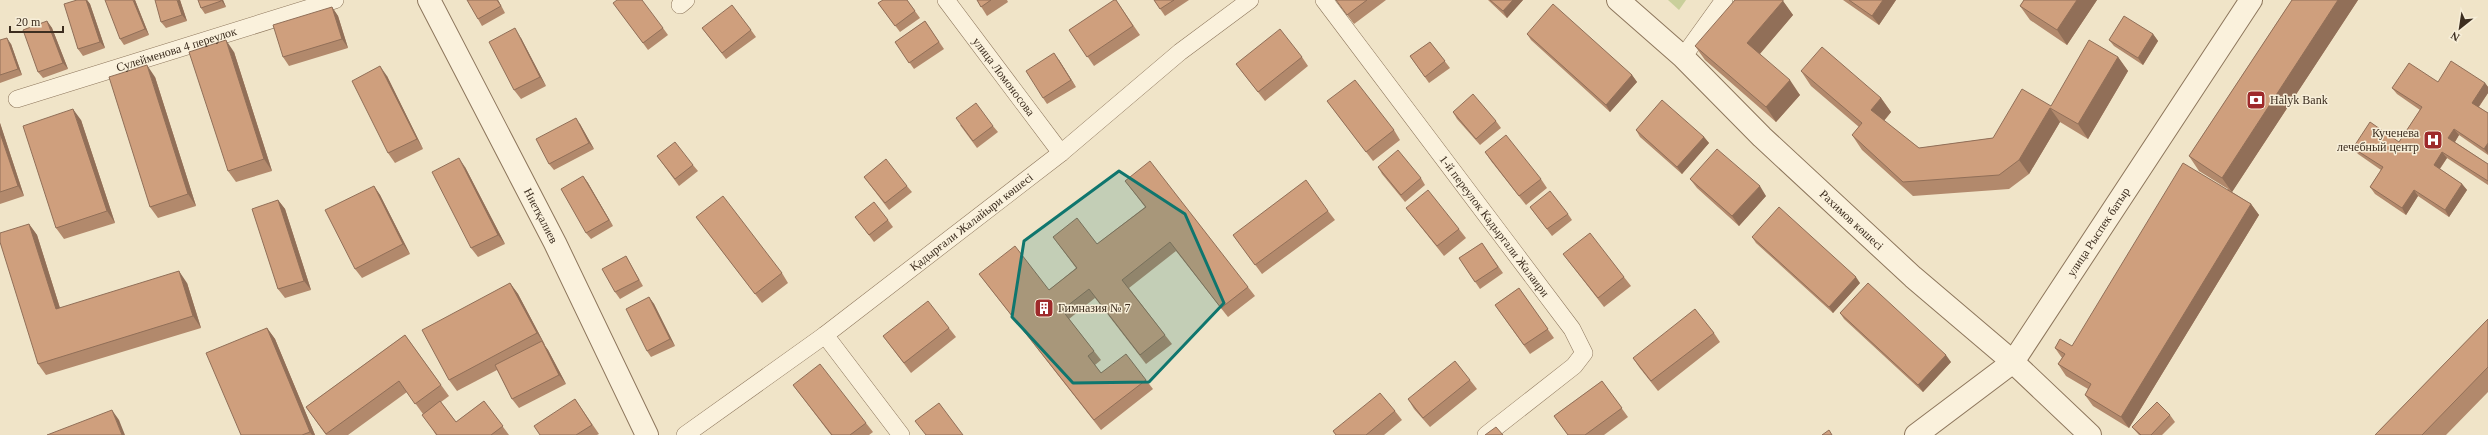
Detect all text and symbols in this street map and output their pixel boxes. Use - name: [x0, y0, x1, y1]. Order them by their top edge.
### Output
- scale bar: [10, 8, 63, 34]
- north arrow: [2440, 8, 2480, 48]
- text: 20 m: [16, 15, 41, 29]
- street label: Сулейменова 4 переулок: [115, 24, 238, 75]
- text: N: [2449, 29, 2461, 44]
- street label: улица Ломоносова: [970, 35, 1038, 119]
- bank icon: Halyk Bank: [2245, 89, 2267, 111]
- place label: Halyk Bank: [2270, 93, 2328, 107]
- place label: Кученева лечебный центр: [2337, 126, 2420, 154]
- hospital icon: Кученева лечебный центр: [2422, 129, 2444, 151]
- street label: 1-й переулок Кадыргали Жалаири: [1436, 152, 1553, 300]
- street label: Қадырғали Жалайыри көшесі: [907, 170, 1036, 274]
- street label: улица Рыспек батыр: [2064, 185, 2133, 279]
- street label: Ниетқалиев: [521, 186, 561, 246]
- street label: Рахимов көшесі: [1817, 187, 1887, 254]
- building icon: Гимназия № 7: [1033, 297, 1055, 319]
- place label: Гимназия № 7: [1058, 301, 1130, 315]

